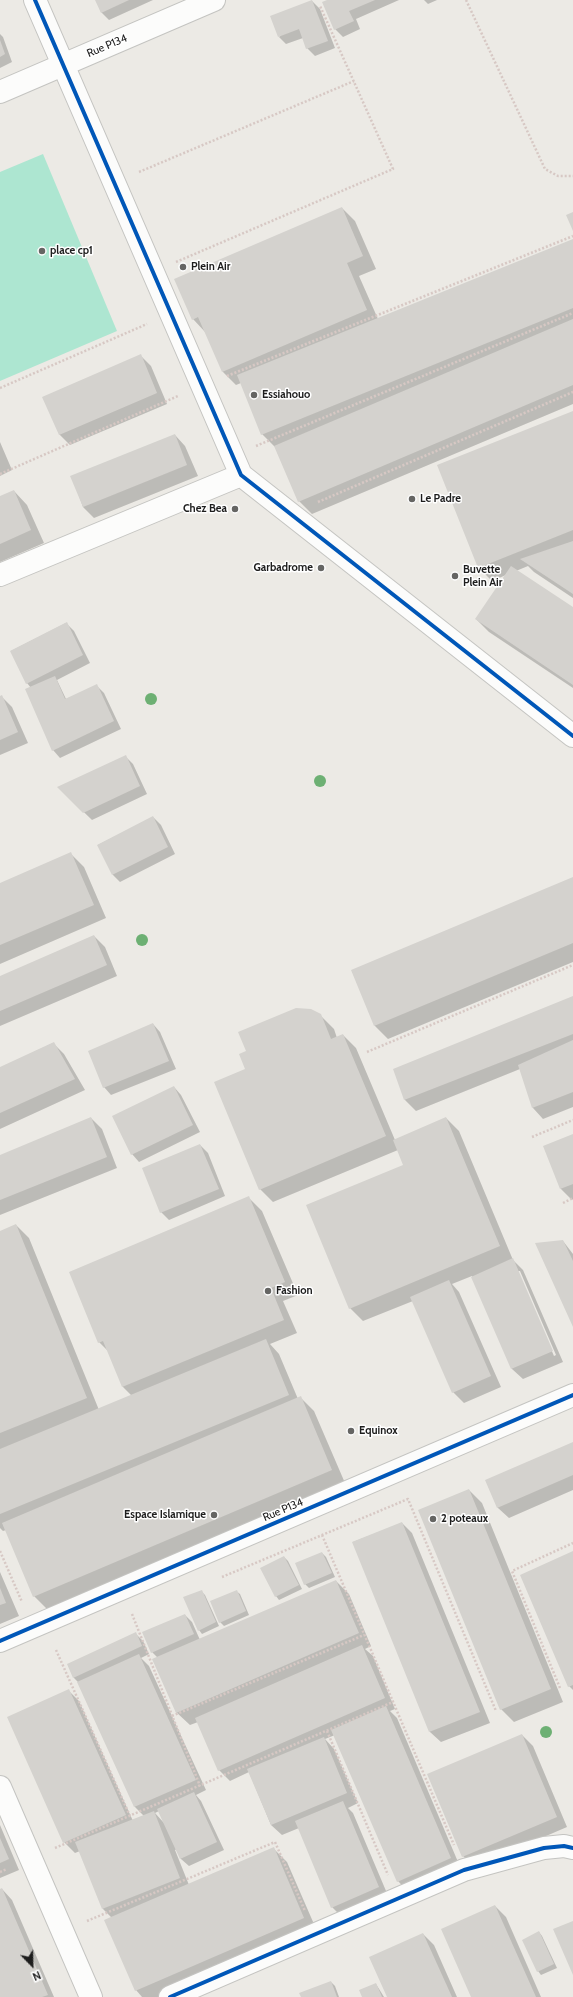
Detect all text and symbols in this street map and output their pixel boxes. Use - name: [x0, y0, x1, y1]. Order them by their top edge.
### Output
- street label: Rue P134: [85, 32, 129, 60]
- place label: place cp1: [50, 244, 93, 258]
- marker: place cp1: [37, 246, 47, 256]
- place label: Plein Air: [191, 260, 230, 274]
- marker: Plein Air: [178, 262, 188, 272]
- place label: Essiahouo: [262, 388, 310, 402]
- marker: Essiahouo: [249, 390, 259, 400]
- place label: Le Padre: [420, 492, 461, 506]
- marker: Le Padre: [407, 494, 417, 504]
- place label: Chez Bea: [183, 502, 227, 516]
- marker: Chez Bea: [230, 504, 240, 514]
- place label: Garbadrome: [254, 561, 313, 575]
- marker: Garbadrome: [316, 563, 326, 573]
- place label: Buvette Plein Air: [463, 563, 502, 589]
- marker: Buvette Plein Air: [450, 571, 460, 581]
- place label: Fashion: [276, 1284, 313, 1298]
- marker: Fashion: [263, 1286, 273, 1296]
- place label: Equinox: [359, 1424, 398, 1438]
- marker: Equinox: [346, 1426, 356, 1436]
- street label: Rue P134: [261, 1496, 305, 1524]
- place label: Espace Islamique: [124, 1508, 206, 1522]
- marker: Espace Islamique: [209, 1510, 219, 1520]
- place label: 2 poteaux: [441, 1512, 488, 1526]
- marker: 2 poteaux: [428, 1514, 438, 1524]
- north arrow: [12, 1945, 52, 1985]
- text: N: [30, 1968, 43, 1984]

